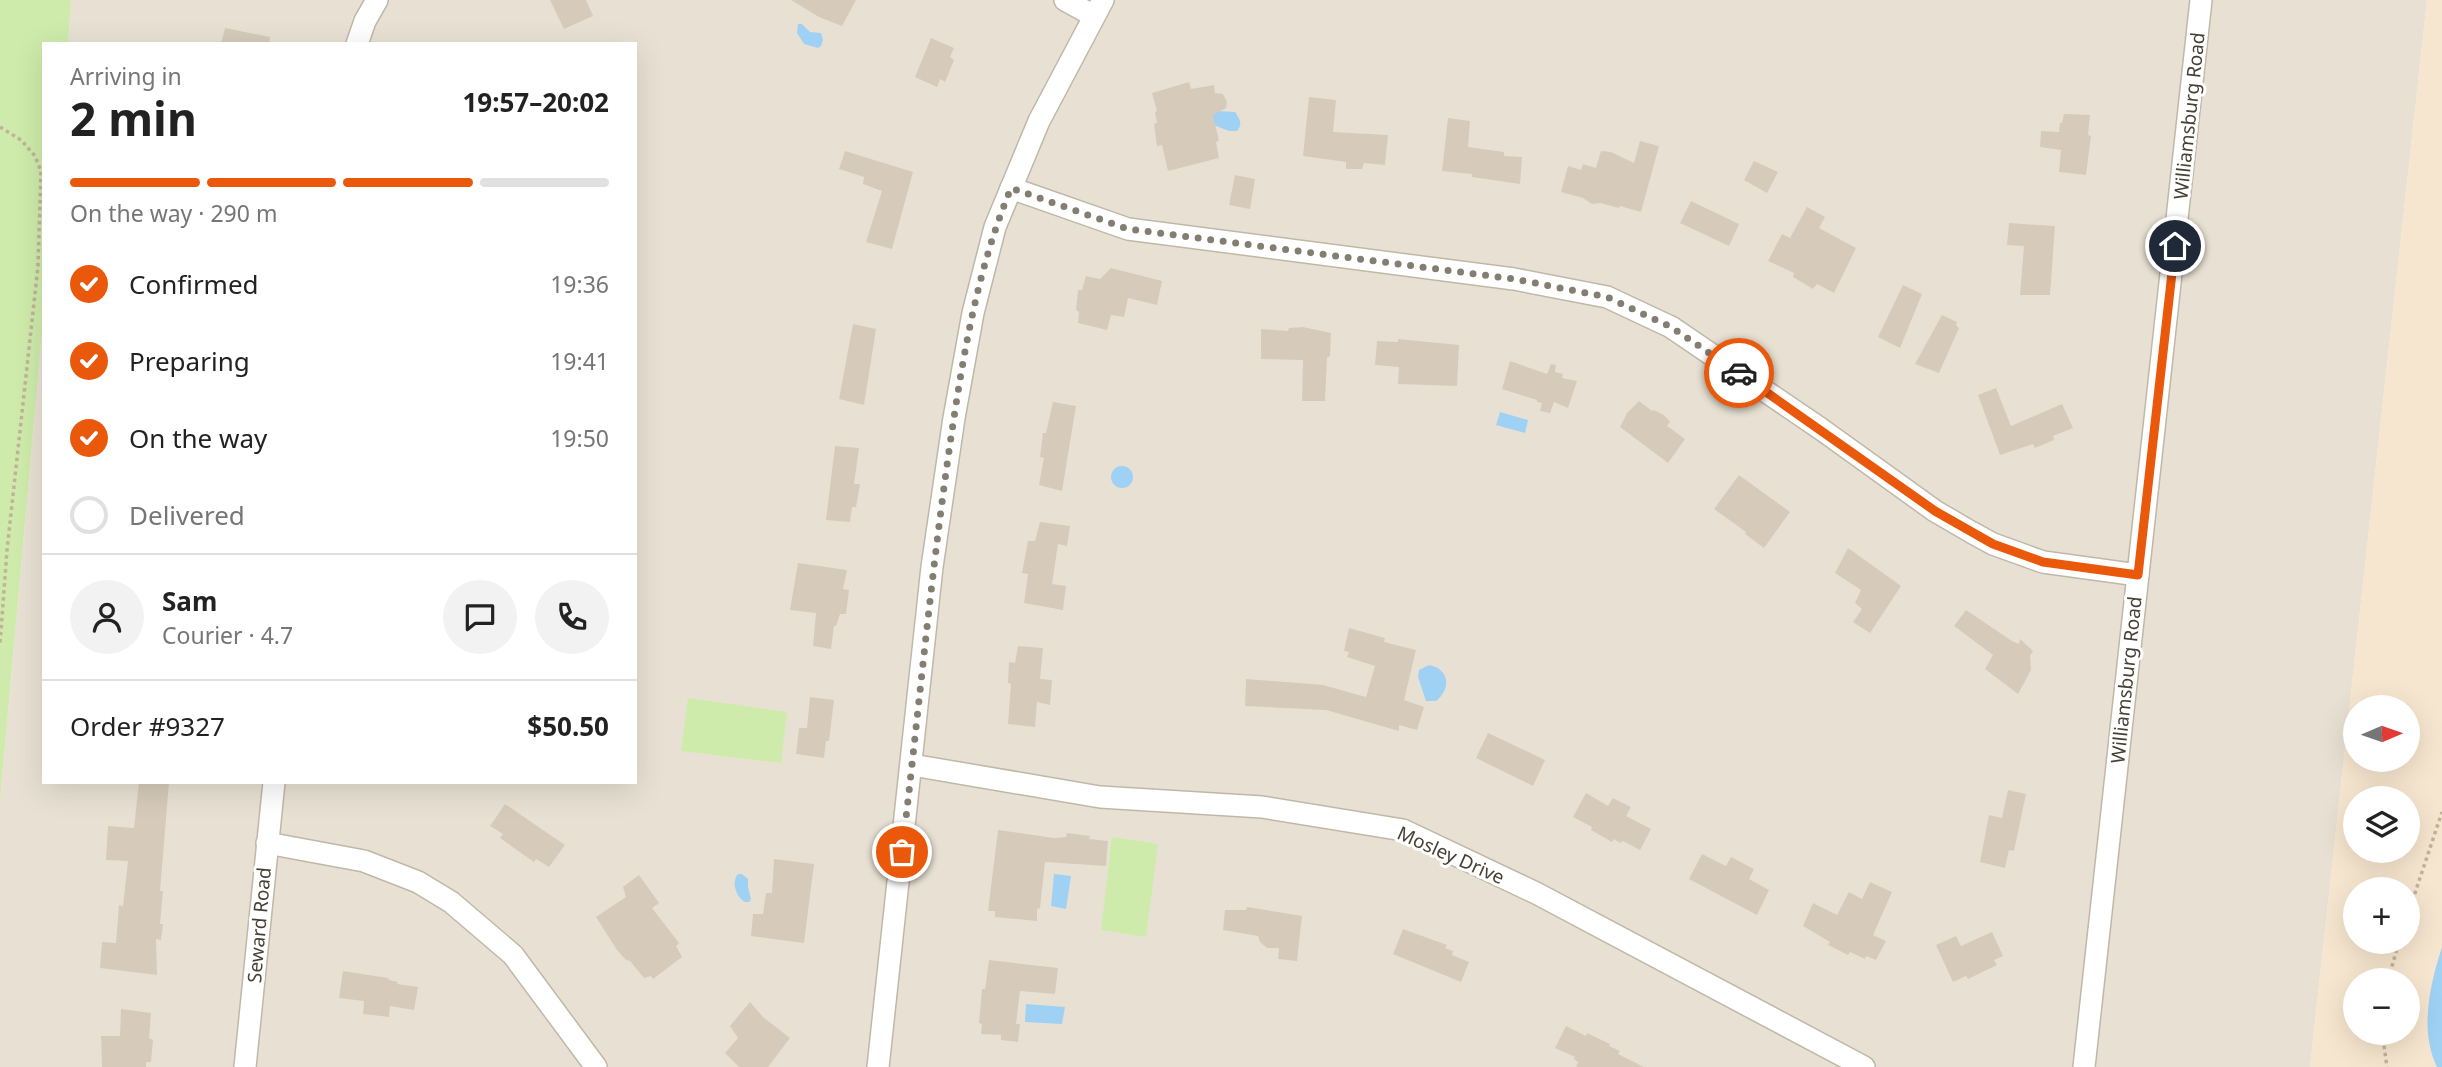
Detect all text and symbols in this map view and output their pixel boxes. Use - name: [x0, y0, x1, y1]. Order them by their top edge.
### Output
- street label: Williamsburg Road: [2167, 31, 2211, 201]
- text: Arriving in: [70, 60, 182, 92]
- text: 19:57–20:02: [462, 84, 609, 120]
- text: 2 min: [70, 87, 197, 149]
- text: On the way · 290 m: [70, 197, 277, 229]
- pin: [2145, 216, 2205, 276]
- icon: home: [2156, 227, 2194, 265]
- icon: check: [70, 265, 108, 303]
- text: Confirmed: [129, 266, 259, 302]
- text: 19:36: [550, 268, 609, 300]
- courier: [1704, 338, 1774, 408]
- icon: check: [70, 342, 108, 380]
- text: Preparing: [129, 343, 250, 379]
- text: 19:41: [550, 345, 609, 377]
- icon: car: [1720, 354, 1758, 392]
- icon: check: [70, 419, 108, 457]
- text: On the way: [129, 420, 267, 456]
- text: 19:50: [550, 422, 609, 454]
- text: Delivered: [129, 497, 245, 533]
- button: person: [70, 580, 144, 654]
- button: chat: [443, 580, 517, 654]
- button: phone: [535, 580, 609, 654]
- text: Sam: [162, 583, 217, 619]
- street label: Williamsburg Road: [2104, 595, 2148, 765]
- text: Courier · 4.7: [162, 619, 293, 651]
- north arrow: [2343, 695, 2420, 772]
- map controls: [2343, 695, 2420, 1045]
- text: Order #9327: [70, 708, 225, 744]
- text: $50.50: [527, 708, 609, 744]
- button: layers: [2343, 786, 2420, 863]
- street label: Mosley Drive: [1393, 820, 1509, 890]
- pin: [872, 822, 932, 882]
- icon: bag: [883, 833, 921, 871]
- street label: Seward Road: [241, 866, 277, 984]
- button: +: [2343, 877, 2420, 954]
- button: −: [2343, 968, 2420, 1045]

